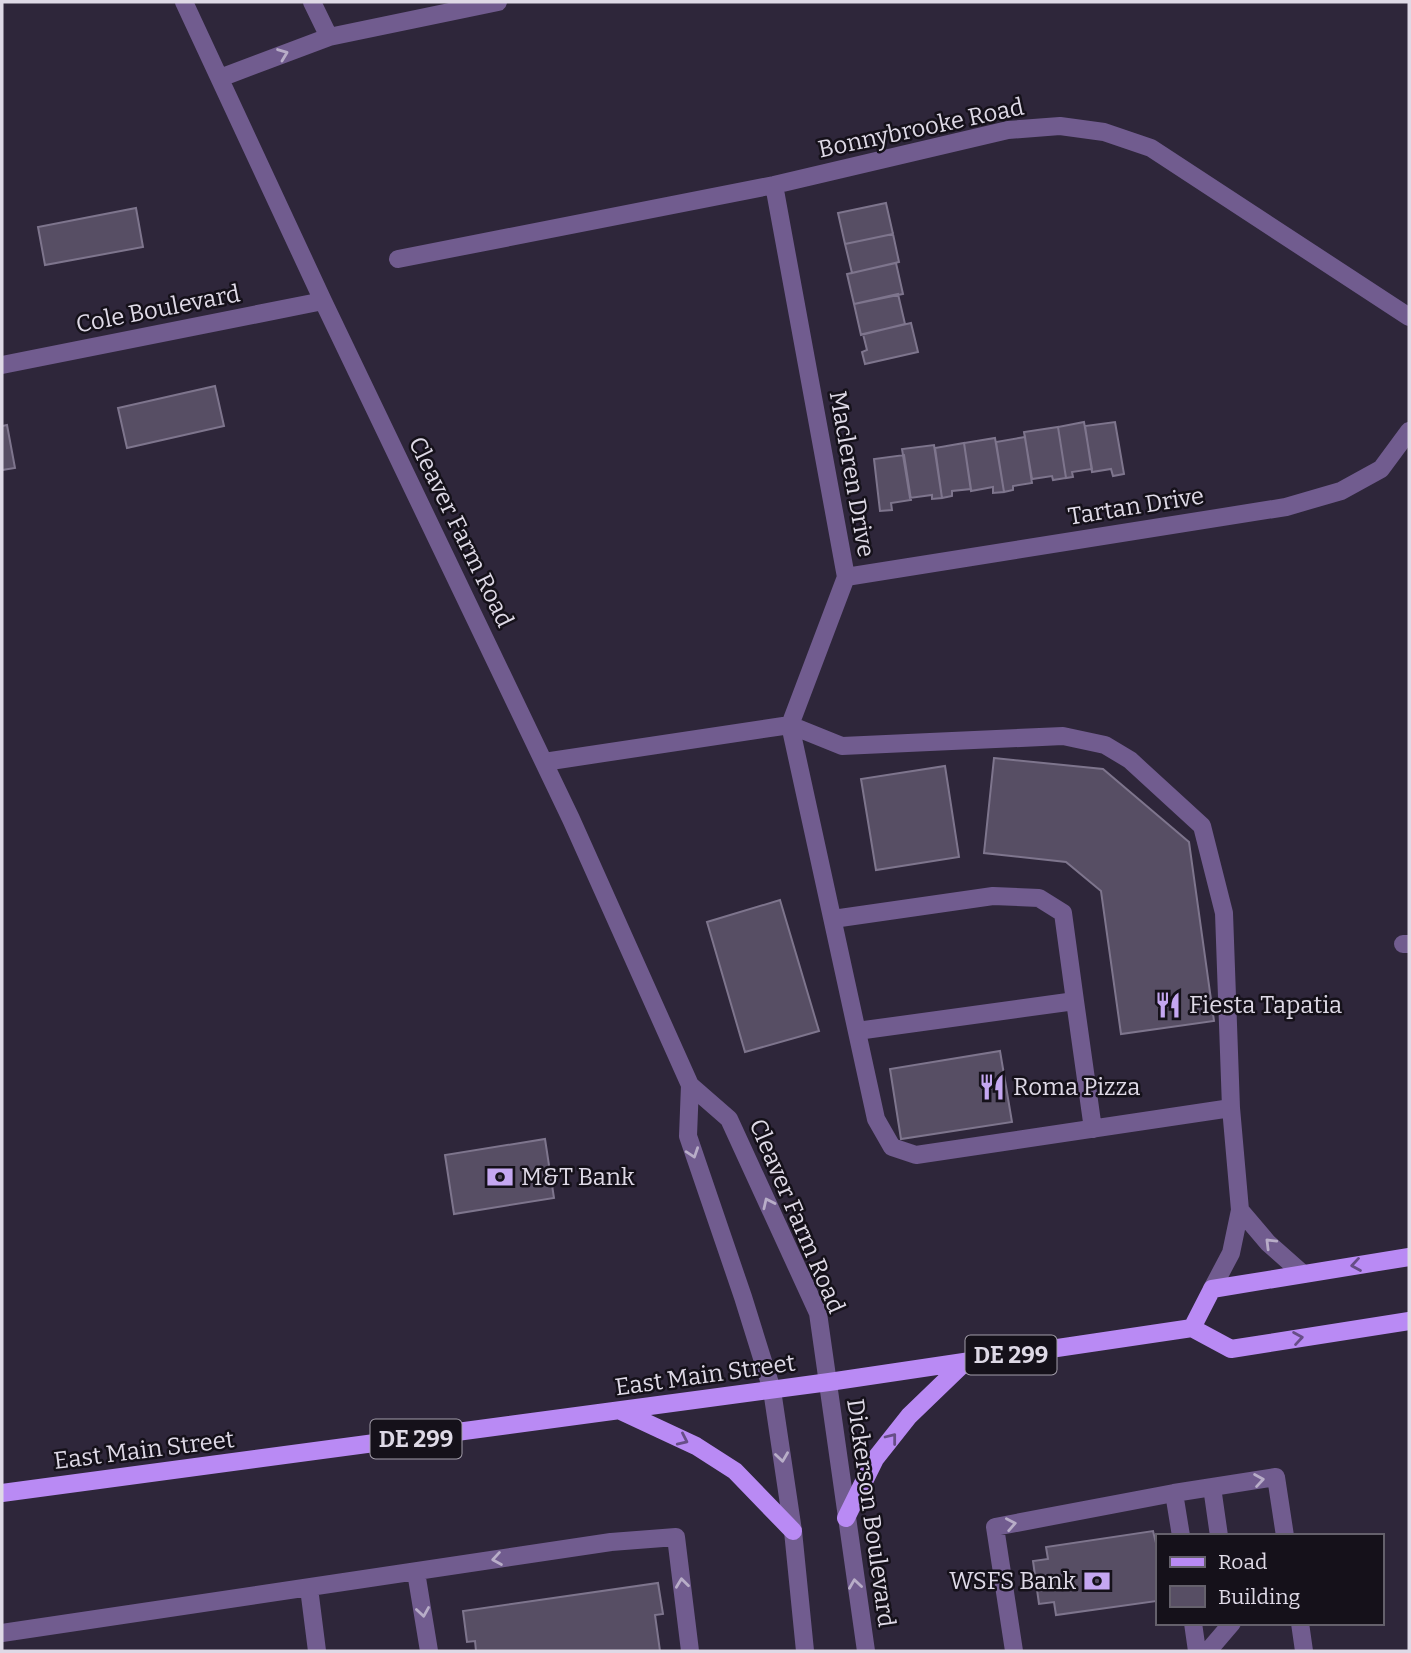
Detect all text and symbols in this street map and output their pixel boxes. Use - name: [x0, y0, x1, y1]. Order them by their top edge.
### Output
- one-way arrow: [277, 49, 289, 63]
- street label: Bonnybrooke Road: [815, 92, 1027, 164]
- street label: Cole Boulevard: [74, 279, 242, 339]
- street label: Macleren Drive: [824, 389, 880, 559]
- street label: Cleaver Farm Road: [403, 432, 519, 632]
- street label: Tartan Drive: [1066, 481, 1206, 531]
- restaurant icon: Fiesta Tapatia: [1153, 990, 1183, 1020]
- place label: Fiesta Tapatia: [1189, 991, 1342, 1019]
- restaurant icon: Roma Pizza: [977, 1072, 1007, 1102]
- place label: Roma Pizza: [1013, 1073, 1140, 1101]
- street label: Cleaver Farm Road: [743, 1115, 851, 1317]
- one-way arrow: [685, 1146, 699, 1158]
- bank icon: M&T Bank: [485, 1162, 515, 1192]
- place label: M&T Bank: [521, 1163, 635, 1191]
- one-way arrow: [762, 1198, 776, 1211]
- one-way arrow: [1265, 1239, 1278, 1252]
- one-way arrow: [1350, 1257, 1362, 1272]
- one-way arrow: [1292, 1331, 1304, 1346]
- road number: DE 299: [965, 1336, 1056, 1374]
- street label: East Main Street: [613, 1348, 797, 1401]
- street label: Dickerson Boulevard: [841, 1397, 901, 1629]
- road number: DE 299: [370, 1420, 462, 1458]
- street label: East Main Street: [52, 1425, 236, 1475]
- one-way arrow: [676, 1432, 688, 1446]
- one-way arrow: [883, 1434, 896, 1446]
- one-way arrow: [774, 1451, 789, 1463]
- one-way arrow: [1253, 1473, 1265, 1488]
- one-way arrow: [1005, 1517, 1017, 1532]
- legend: [1156, 1534, 1383, 1625]
- text: Road: [1218, 1549, 1267, 1575]
- one-way arrow: [491, 1552, 503, 1567]
- bank icon: WSFS Bank: [1082, 1566, 1112, 1596]
- place label: WSFS Bank: [949, 1567, 1076, 1595]
- one-way arrow: [674, 1578, 689, 1589]
- one-way arrow: [848, 1578, 863, 1590]
- text: Building: [1218, 1584, 1301, 1610]
- one-way arrow: [415, 1606, 430, 1618]

